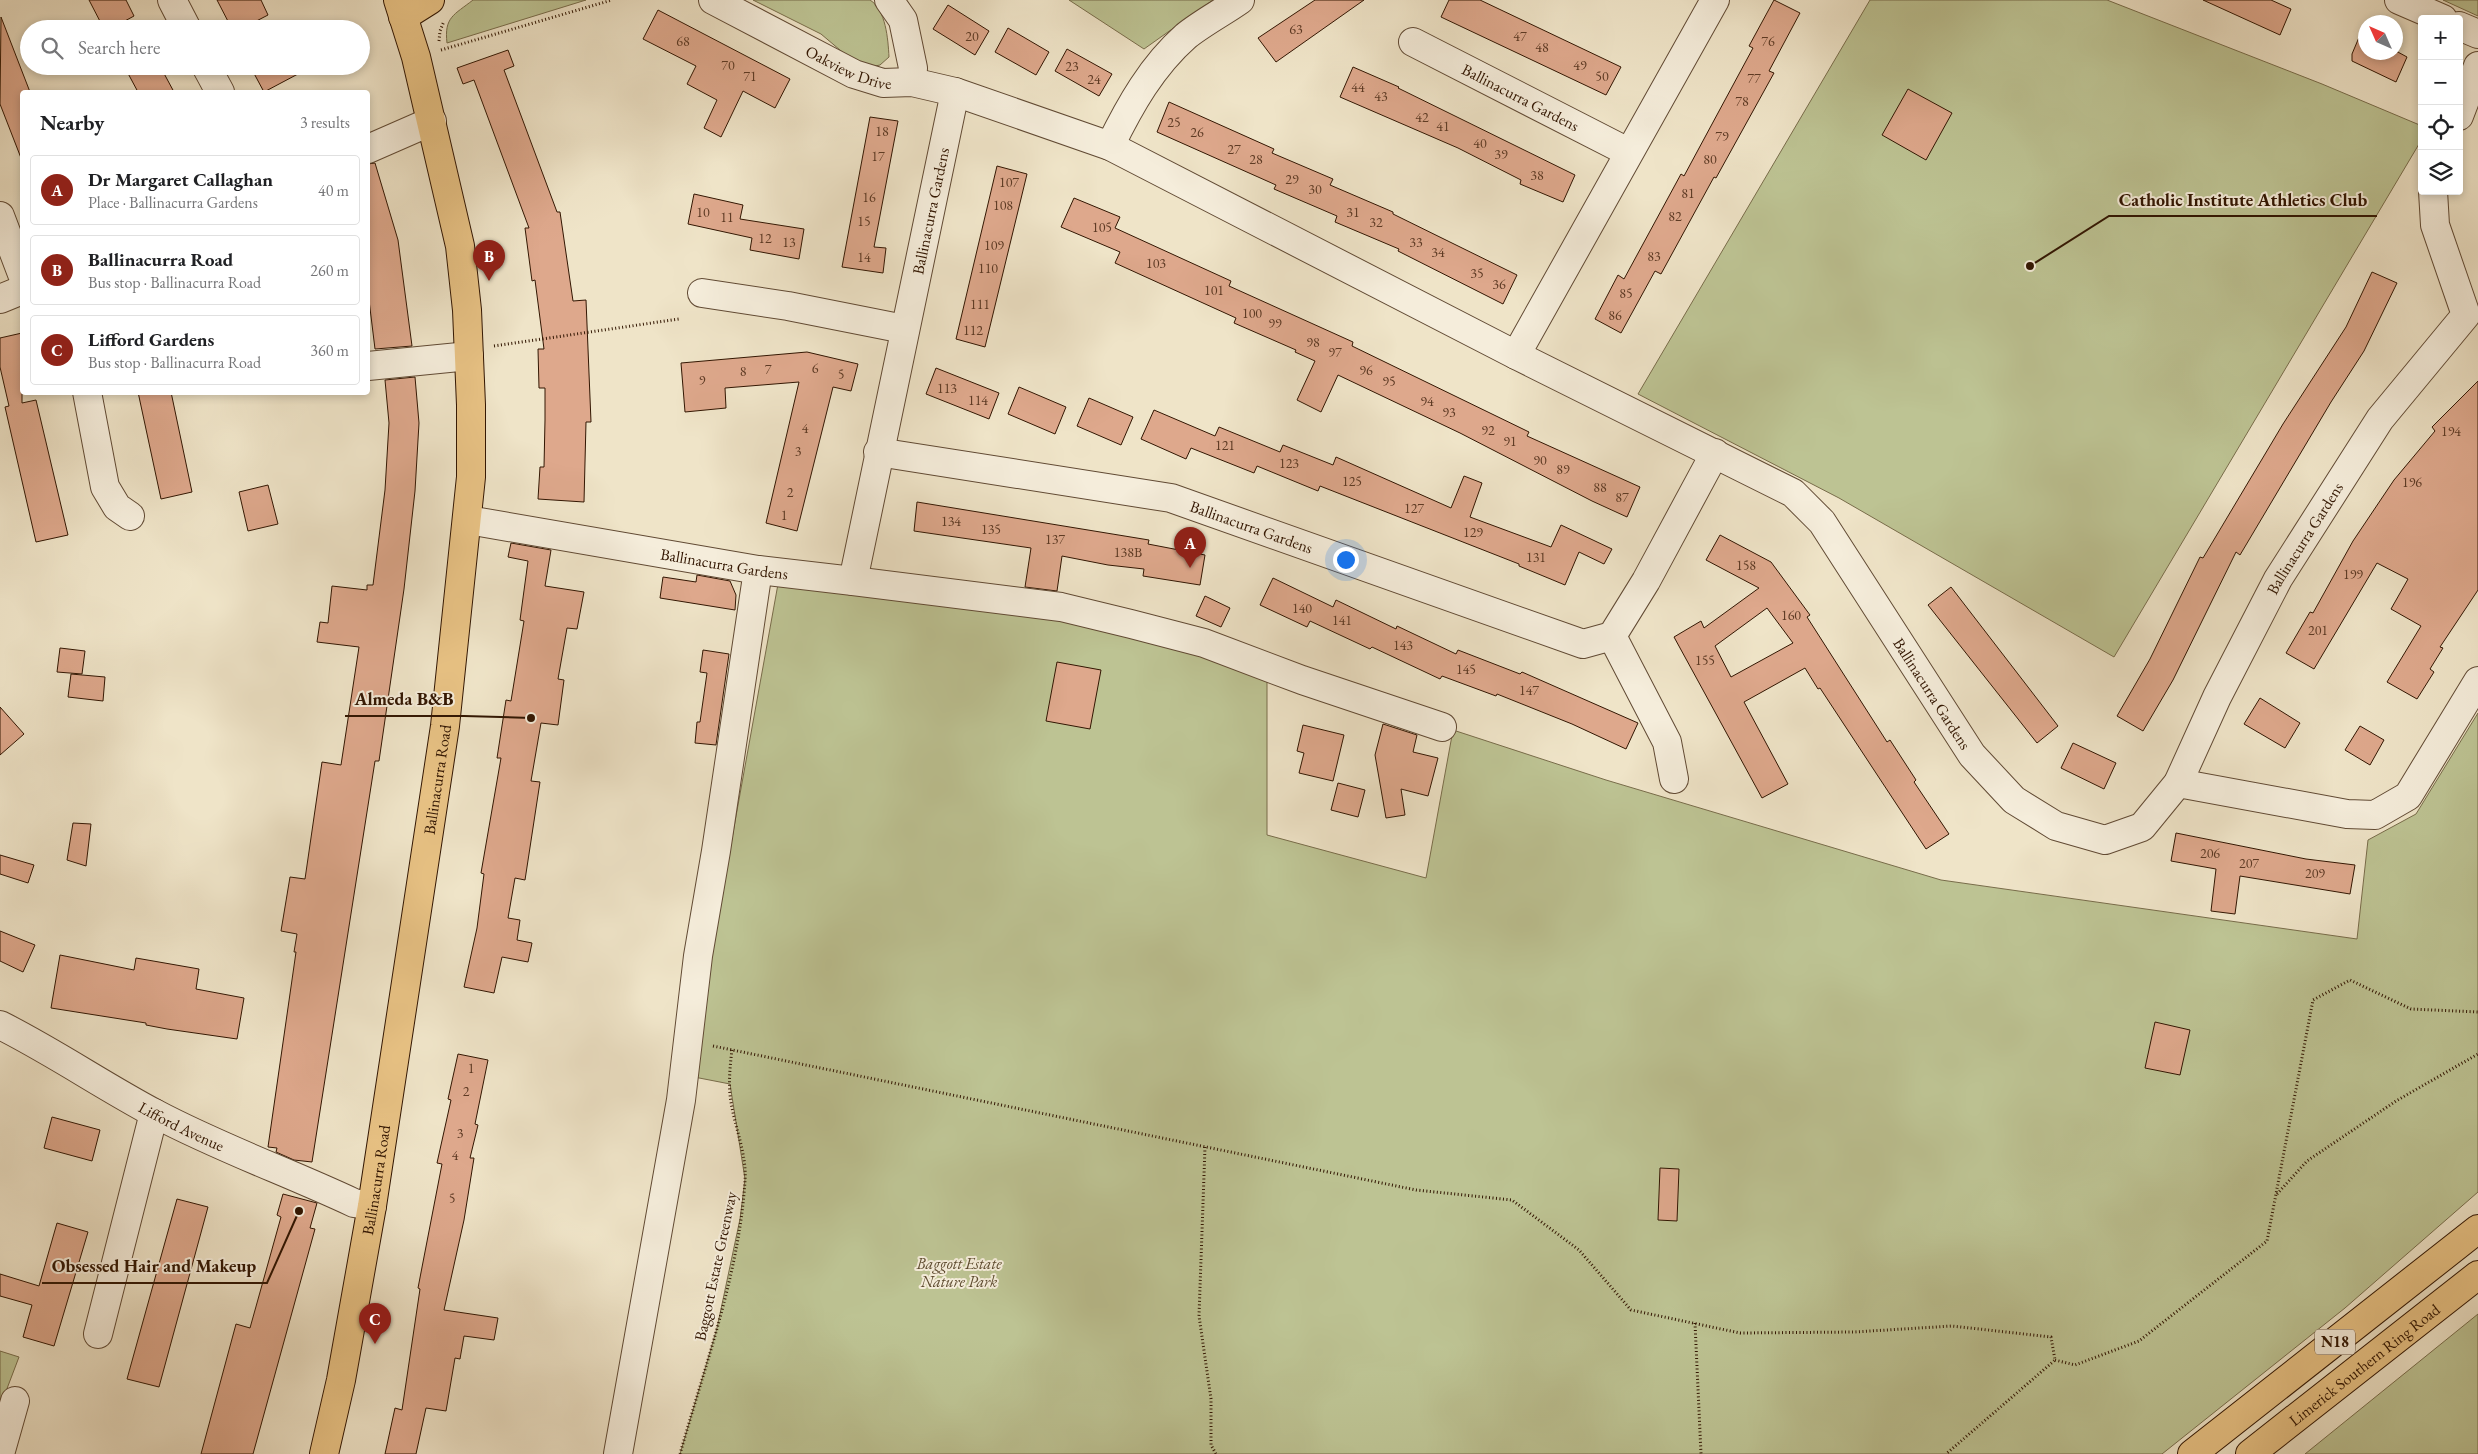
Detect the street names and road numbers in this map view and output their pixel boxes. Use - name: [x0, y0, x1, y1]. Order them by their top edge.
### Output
- street label: Oakview Drive: [802, 40, 892, 95]
- street label: Ballinacurra Gardens: [1458, 59, 1583, 136]
- street label: Ballinacurra Gardens: [907, 146, 954, 276]
- street label: Ballinacurra Gardens: [2262, 478, 2348, 598]
- street label: Ballinacurra Gardens: [1187, 496, 1316, 558]
- street label: Ballinacurra Gardens: [659, 543, 789, 584]
- street label: Ballinacurra Gardens: [1888, 634, 1976, 754]
- street label: Ballinacurra Road: [419, 722, 456, 836]
- street label: Lifford Avenue: [135, 1097, 227, 1156]
- street label: Ballinacurra Road: [357, 1123, 395, 1237]
- street label: Baggott Estate Greenway: [689, 1188, 742, 1343]
- street label: Limerick Southern Ring Road: [2285, 1299, 2445, 1431]
- road number: N18: [2315, 1330, 2355, 1354]

